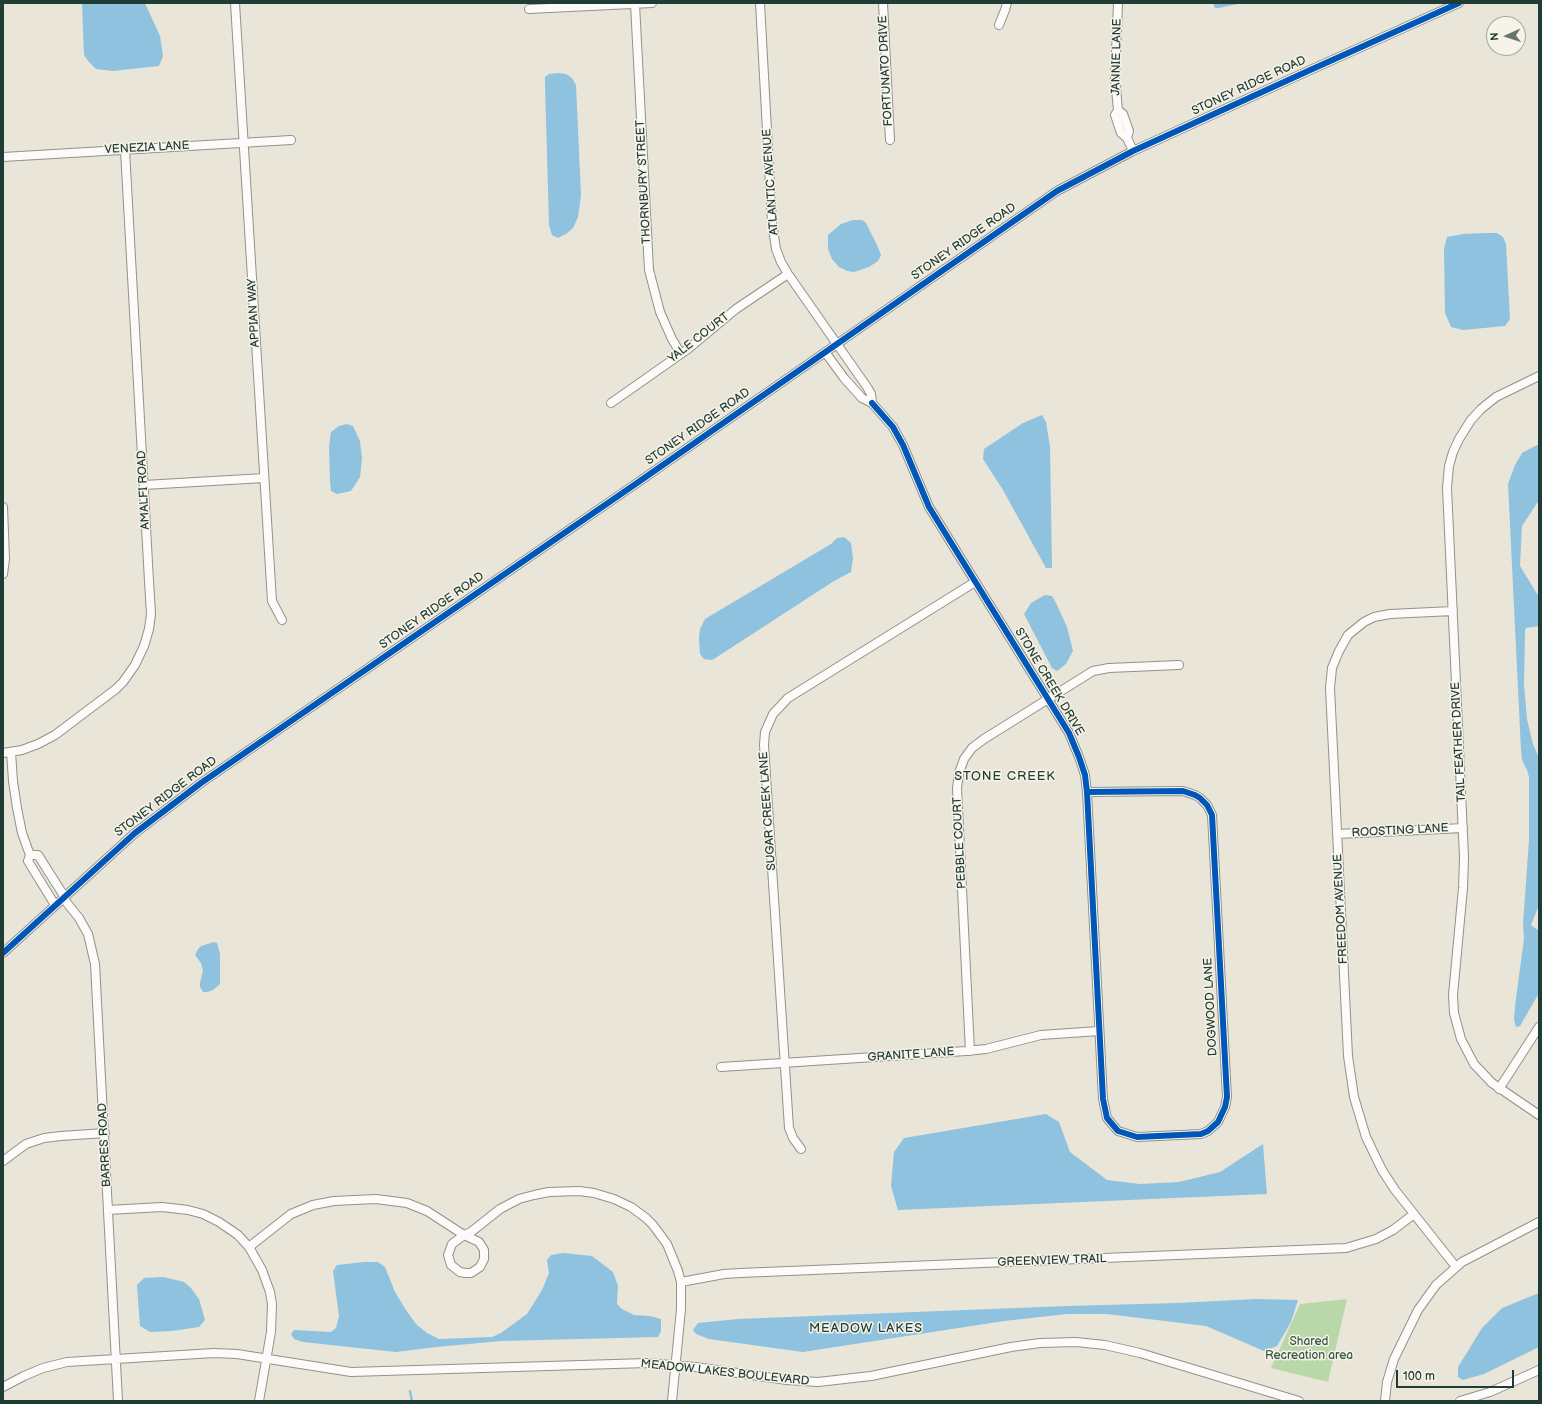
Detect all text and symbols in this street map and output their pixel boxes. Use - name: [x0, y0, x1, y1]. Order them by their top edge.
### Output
- street label: FORTUNATO DRIVE: [876, 15, 896, 127]
- north arrow: [1486, 16, 1526, 56]
- street label: JANNIE LANE: [1109, 18, 1125, 96]
- text: N: [1488, 32, 1501, 41]
- street label: STONEY RIDGE ROAD: [1190, 53, 1308, 119]
- street label: THORNBURY STREET: [634, 120, 654, 244]
- street label: ATLANTIC AVENUE: [760, 128, 782, 236]
- street label: VENEZIA LANE: [104, 139, 190, 157]
- street label: STONEY RIDGE ROAD: [909, 200, 1019, 284]
- street label: APPIAN WAY: [245, 278, 263, 348]
- street label: YALE COURT: [666, 310, 732, 366]
- street label: STONEY RIDGE ROAD: [643, 385, 753, 469]
- street label: AMALFI ROAD: [135, 450, 153, 530]
- street label: STONEY RIDGE ROAD: [377, 569, 487, 653]
- street label: STONE CREEK DRIVE: [1011, 626, 1087, 738]
- street label: TAIL FEATHER DRIVE: [1449, 682, 1469, 802]
- street label: SUGAR CREEK LANE: [757, 751, 779, 871]
- street label: STONEY RIDGE ROAD: [112, 754, 220, 840]
- district label: STONE CREEK: [954, 769, 1056, 785]
- street label: PEBBLE COURT: [950, 797, 970, 889]
- street label: ROOSTING LANE: [1351, 821, 1449, 841]
- street label: FREEDOM AVENUE: [1331, 854, 1351, 964]
- street label: DOGWOOD LANE: [1201, 957, 1221, 1057]
- street label: GRANITE LANE: [867, 1045, 955, 1065]
- street label: BARRES ROAD: [96, 1102, 114, 1188]
- street label: GREENVIEW TRAIL: [997, 1252, 1107, 1270]
- district label: MEADOW LAKES: [809, 1321, 923, 1337]
- park label: Shared Recreation area: [1265, 1335, 1353, 1363]
- street label: MEADOW LAKES BOULEVARD: [640, 1357, 810, 1389]
- scale bar: [1398, 1362, 1516, 1388]
- text: 100 m: [1403, 1369, 1435, 1384]

